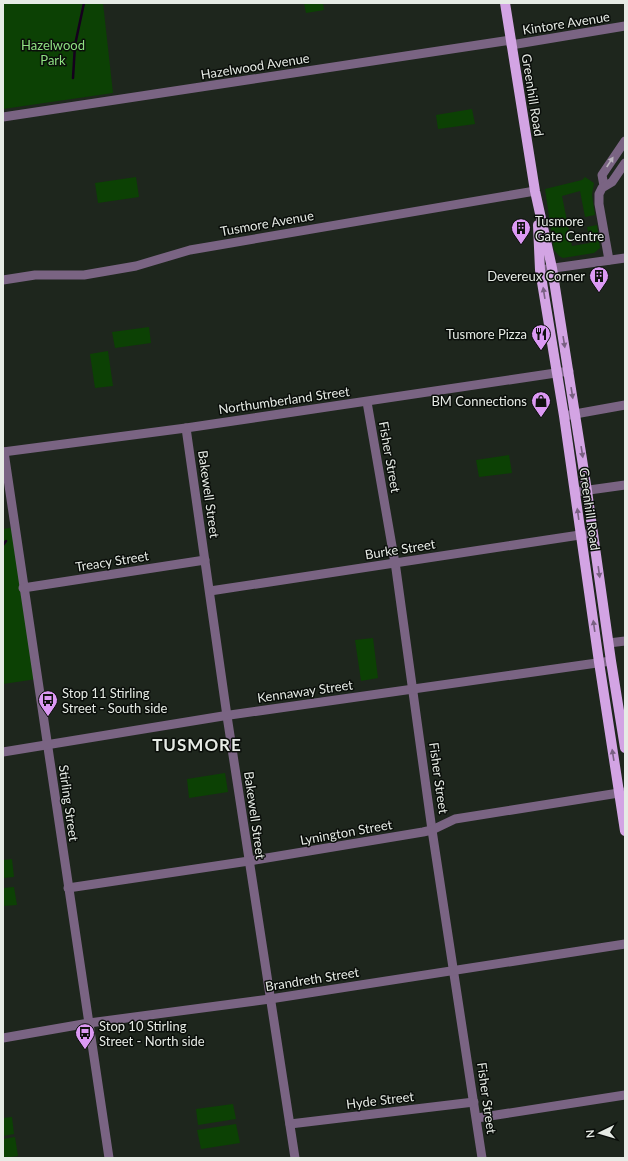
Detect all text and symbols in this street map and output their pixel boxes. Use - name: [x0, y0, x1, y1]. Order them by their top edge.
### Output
- street label: Kintore Avenue: [521, 8, 611, 38]
- park label: Hazelwood Park: [21, 37, 85, 68]
- street label: Hazelwood Avenue: [199, 49, 311, 83]
- street label: Greenhill Road: [519, 53, 547, 137]
- one-way arrow: [606, 157, 614, 167]
- street label: Tusmore Avenue: [219, 207, 315, 239]
- place label: Tusmore Gate Centre: [535, 213, 604, 244]
- building icon: Tusmore Gate Centre: [510, 217, 532, 245]
- building icon: Devereux Corner: [588, 265, 610, 293]
- place label: Devereux Corner: [487, 268, 585, 284]
- one-way arrow: [541, 287, 547, 299]
- restaurant icon: Tusmore Pizza: [530, 323, 552, 351]
- place label: Tusmore Pizza: [446, 326, 527, 342]
- one-way arrow: [561, 336, 567, 348]
- street label: Northumberland Street: [217, 383, 351, 417]
- one-way arrow: [569, 387, 575, 399]
- shop icon: BM Connections: [530, 390, 552, 418]
- place label: BM Connections: [431, 393, 527, 409]
- street label: Fisher Street: [376, 420, 404, 494]
- one-way arrow: [579, 446, 585, 458]
- street label: Bakewell Street: [195, 449, 223, 539]
- street label: Greenhill Road: [576, 467, 604, 551]
- one-way arrow: [575, 508, 581, 520]
- street label: Burke Street: [364, 535, 437, 562]
- street label: Treacy Street: [74, 547, 150, 575]
- one-way arrow: [596, 566, 602, 578]
- one-way arrow: [590, 620, 597, 632]
- street label: Kennaway Street: [256, 676, 354, 706]
- place label: Stop 11 Stirling Street - South side: [62, 685, 168, 716]
- bus stop icon: Stop 11 Stirling Street - South side: [37, 689, 59, 717]
- district label: TUSMORE: [152, 734, 242, 755]
- street label: Fisher Street: [426, 741, 452, 815]
- one-way arrow: [610, 749, 616, 761]
- street label: Stirling Street: [56, 764, 82, 843]
- street label: Bakewell Street: [241, 770, 269, 860]
- street label: Lynington Street: [299, 816, 394, 848]
- street label: Brandreth Street: [264, 964, 360, 994]
- place label: Stop 10 Stirling Street - North side: [99, 1018, 205, 1049]
- bus stop icon: Stop 10 Stirling Street - North side: [74, 1022, 96, 1050]
- street label: Fisher Street: [474, 1061, 500, 1135]
- street label: Hyde Street: [345, 1088, 415, 1112]
- north arrow: [580, 1113, 620, 1153]
- text: N: [583, 1129, 596, 1139]

